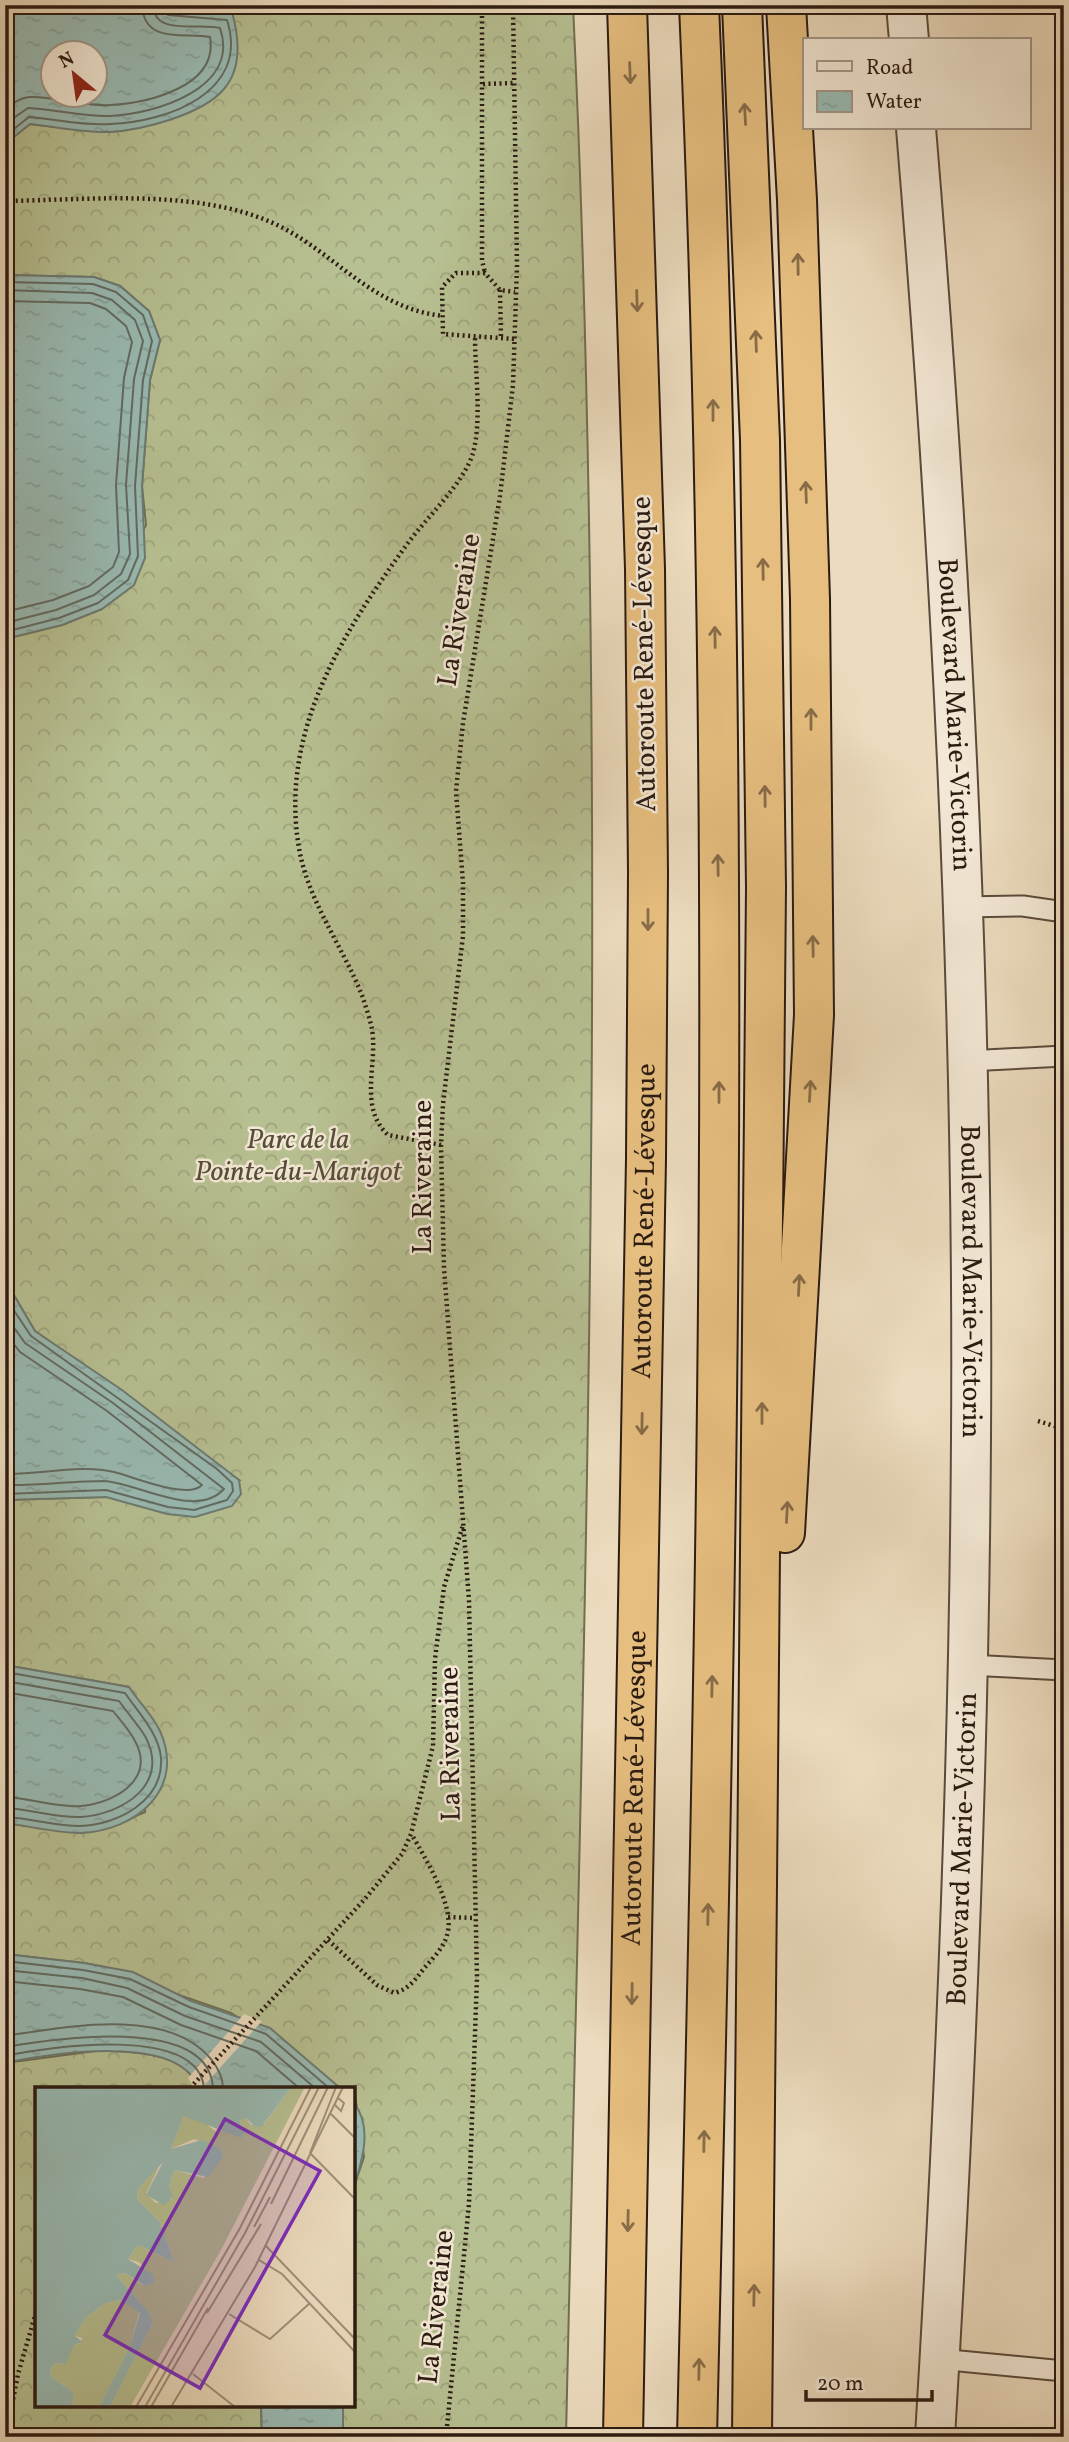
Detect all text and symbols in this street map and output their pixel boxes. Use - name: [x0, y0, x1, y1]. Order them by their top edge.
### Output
- north arrow: [38, 38, 108, 108]
- legend: [803, 38, 1030, 130]
- text: N: [54, 46, 79, 76]
- text: Road: [866, 54, 913, 83]
- one-way arrow: [623, 62, 636, 85]
- text: Water: [866, 88, 922, 117]
- one-way arrow: [739, 103, 752, 126]
- one-way arrow: [792, 253, 805, 276]
- one-way arrow: [631, 289, 644, 312]
- one-way arrow: [749, 330, 762, 353]
- one-way arrow: [706, 399, 719, 422]
- one-way arrow: [800, 480, 813, 503]
- street label: Autoroute René-Lévesque: [623, 496, 667, 812]
- street label: La Riveraine: [429, 531, 491, 689]
- street label: Boulevard Marie-Victorin: [927, 557, 981, 872]
- one-way arrow: [756, 558, 769, 581]
- one-way arrow: [708, 626, 722, 649]
- one-way arrow: [804, 708, 818, 731]
- one-way arrow: [758, 785, 772, 808]
- one-way arrow: [711, 854, 725, 877]
- one-way arrow: [641, 908, 655, 931]
- one-way arrow: [807, 935, 820, 958]
- street label: Autoroute René-Lévesque: [623, 1063, 666, 1379]
- one-way arrow: [804, 1080, 817, 1103]
- one-way arrow: [712, 1081, 726, 1104]
- street label: La Riveraine: [404, 1100, 443, 1254]
- park label: Parc de la Pointe-du-Marigot: [195, 1121, 402, 1192]
- street label: Boulevard Marie-Victorin: [950, 1124, 991, 1438]
- one-way arrow: [793, 1274, 806, 1297]
- one-way arrow: [755, 1402, 769, 1425]
- one-way arrow: [635, 1412, 649, 1435]
- one-way arrow: [780, 1501, 793, 1524]
- street label: Autoroute René-Lévesque: [612, 1630, 657, 1946]
- street label: La Riveraine: [430, 1666, 472, 1822]
- one-way arrow: [705, 1675, 719, 1698]
- street label: Boulevard Marie-Victorin: [938, 1692, 988, 2006]
- one-way arrow: [702, 1902, 715, 1925]
- one-way arrow: [626, 1982, 639, 2005]
- inset map: [35, 2087, 355, 2407]
- one-way arrow: [698, 2130, 711, 2153]
- one-way arrow: [621, 2210, 634, 2233]
- street label: La Riveraine: [410, 2228, 464, 2386]
- one-way arrow: [748, 2284, 761, 2307]
- one-way arrow: [692, 2357, 706, 2380]
- scale bar: [806, 2358, 932, 2402]
- text: 20 m: [817, 2370, 863, 2399]

